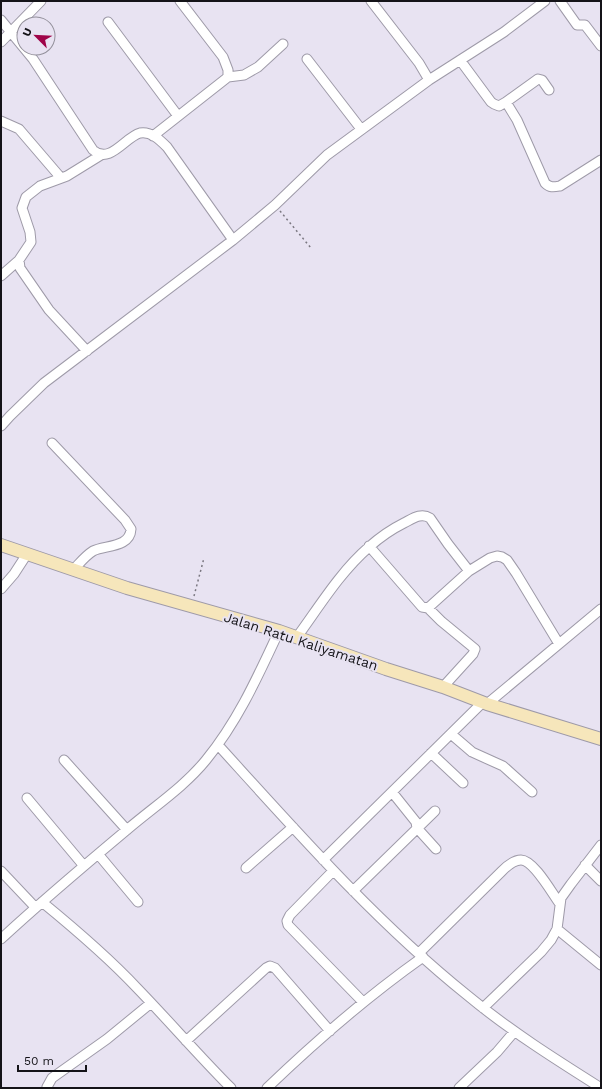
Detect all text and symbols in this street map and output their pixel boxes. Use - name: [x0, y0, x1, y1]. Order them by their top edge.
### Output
- north arrow: [16, 16, 56, 56]
- text: U: [20, 26, 35, 38]
- street label: Jalan Ratu Kaliyamatan: [222, 609, 380, 673]
- scale bar: [18, 1047, 86, 1073]
- text: 50 m: [24, 1054, 54, 1068]

